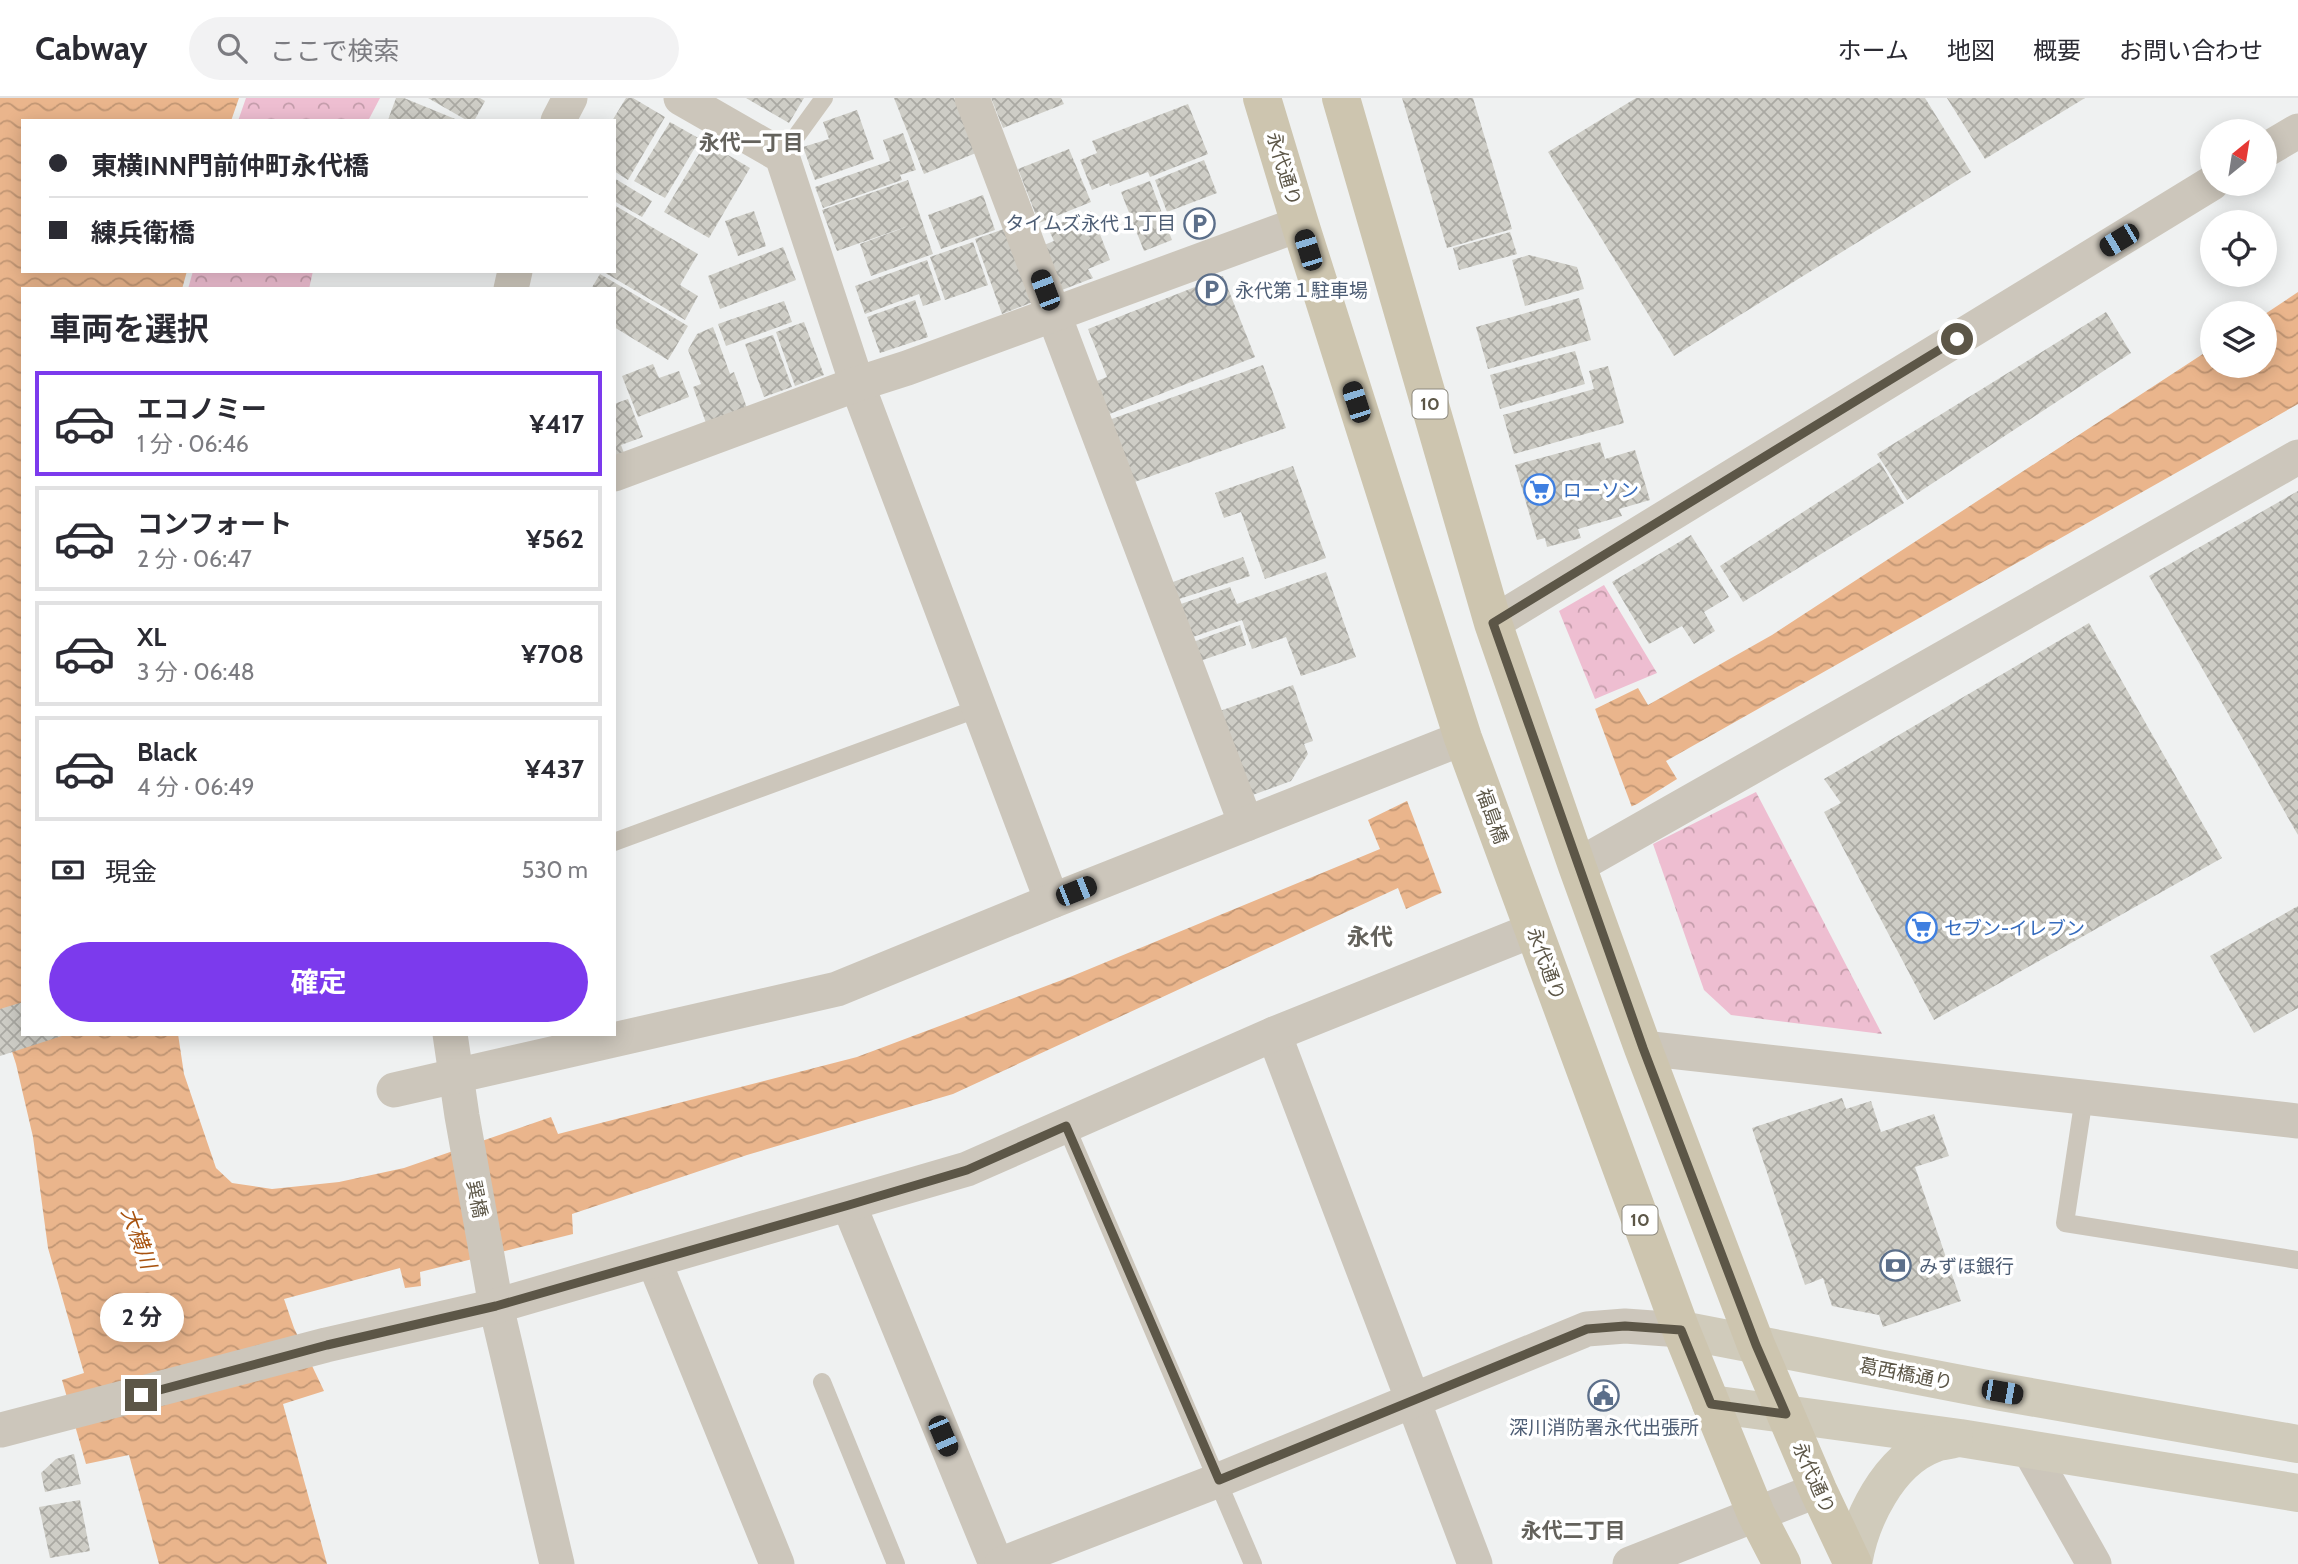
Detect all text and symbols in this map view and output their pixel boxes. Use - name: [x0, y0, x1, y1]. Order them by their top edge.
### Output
- search box: [189, 17, 679, 80]
- text: Cabway: [35, 28, 147, 68]
- icon: search: [213, 29, 251, 67]
- text: ここで検索: [269, 35, 399, 67]
- text: ホーム: [1838, 36, 1909, 65]
- text: 地図: [1947, 36, 1995, 65]
- text: 概要: [2033, 36, 2081, 65]
- text: お問い合わせ: [2119, 36, 2263, 65]
- north arrow: [2200, 119, 2277, 196]
- map controls: [2200, 119, 2277, 378]
- street label: 永代通り: [1262, 129, 1306, 209]
- district label: 永代一丁目: [699, 130, 804, 155]
- text: 東横INN門前仲町永代橋: [91, 150, 369, 182]
- parking icon: タイムズ永代１丁目: [1182, 206, 1216, 240]
- button: locate: [2200, 210, 2277, 287]
- place label: タイムズ永代１丁目: [1005, 212, 1176, 235]
- text: 練兵衛橋: [91, 217, 195, 249]
- car: [2096, 220, 2143, 260]
- car: [1292, 227, 1325, 273]
- car: [1028, 267, 1063, 313]
- parking icon: 永代第１駐車場: [1195, 273, 1229, 307]
- place label: 永代第１駐車場: [1235, 279, 1368, 302]
- button: layers: [2200, 301, 2277, 378]
- text: 車両を選択: [49, 309, 209, 348]
- route start: [1941, 323, 1973, 355]
- car: [1340, 379, 1373, 425]
- road number: 10: [1412, 390, 1448, 418]
- icon: car: [53, 392, 116, 455]
- text: エコノミー: [137, 393, 267, 425]
- text: ¥417: [530, 408, 584, 440]
- text: 1 分 · 06:46: [137, 430, 249, 458]
- supermarket icon: ローソン: [1523, 473, 1557, 507]
- place label: ローソン: [1563, 479, 1639, 502]
- icon: car: [53, 507, 116, 570]
- text: コンフォート: [137, 508, 292, 540]
- text: ¥562: [526, 523, 584, 555]
- text: 2 分 · 06:47: [137, 545, 252, 573]
- text: XL: [137, 621, 166, 653]
- icon: car: [53, 622, 116, 685]
- text: ¥708: [521, 638, 584, 670]
- text: 3 分 · 06:48: [137, 658, 255, 686]
- text: Black: [137, 736, 197, 768]
- icon: car: [53, 737, 116, 800]
- text: ¥437: [525, 753, 584, 785]
- text: 4 分 · 06:49: [137, 773, 255, 801]
- street label: 福島橋: [1471, 785, 1513, 847]
- icon: cash: [49, 851, 87, 889]
- text: 現金: [105, 856, 157, 888]
- text: 530 m: [522, 856, 588, 884]
- car: [1053, 873, 1100, 909]
- supermarket icon: セブン-イレブン: [1904, 911, 1938, 945]
- place label: セブン-イレブン: [1944, 917, 2085, 940]
- district label: 永代: [1347, 923, 1393, 951]
- street label: 永代通り: [1522, 924, 1570, 1004]
- button: 確定: [49, 942, 588, 1022]
- street label: 巽橋: [462, 1178, 492, 1220]
- water label: 大横川: [116, 1204, 162, 1274]
- road number: 10: [1622, 1205, 1658, 1234]
- bank icon: みずほ銀行: [1879, 1249, 1913, 1283]
- place label: みずほ銀行: [1919, 1255, 2014, 1278]
- callout: 2 分: [99, 1294, 183, 1342]
- text: 2 分: [122, 1303, 162, 1331]
- street label: 葛西橋通り: [1857, 1354, 1955, 1394]
- car: [1980, 1378, 2025, 1406]
- route end: [125, 1379, 157, 1411]
- public building icon: 深川消防署永代出張所: [1587, 1379, 1621, 1413]
- car: [926, 1413, 961, 1459]
- place label: 深川消防署永代出張所: [1509, 1416, 1699, 1439]
- street label: 永代通り: [1788, 1439, 1840, 1517]
- district label: 永代二丁目: [1521, 1518, 1626, 1543]

